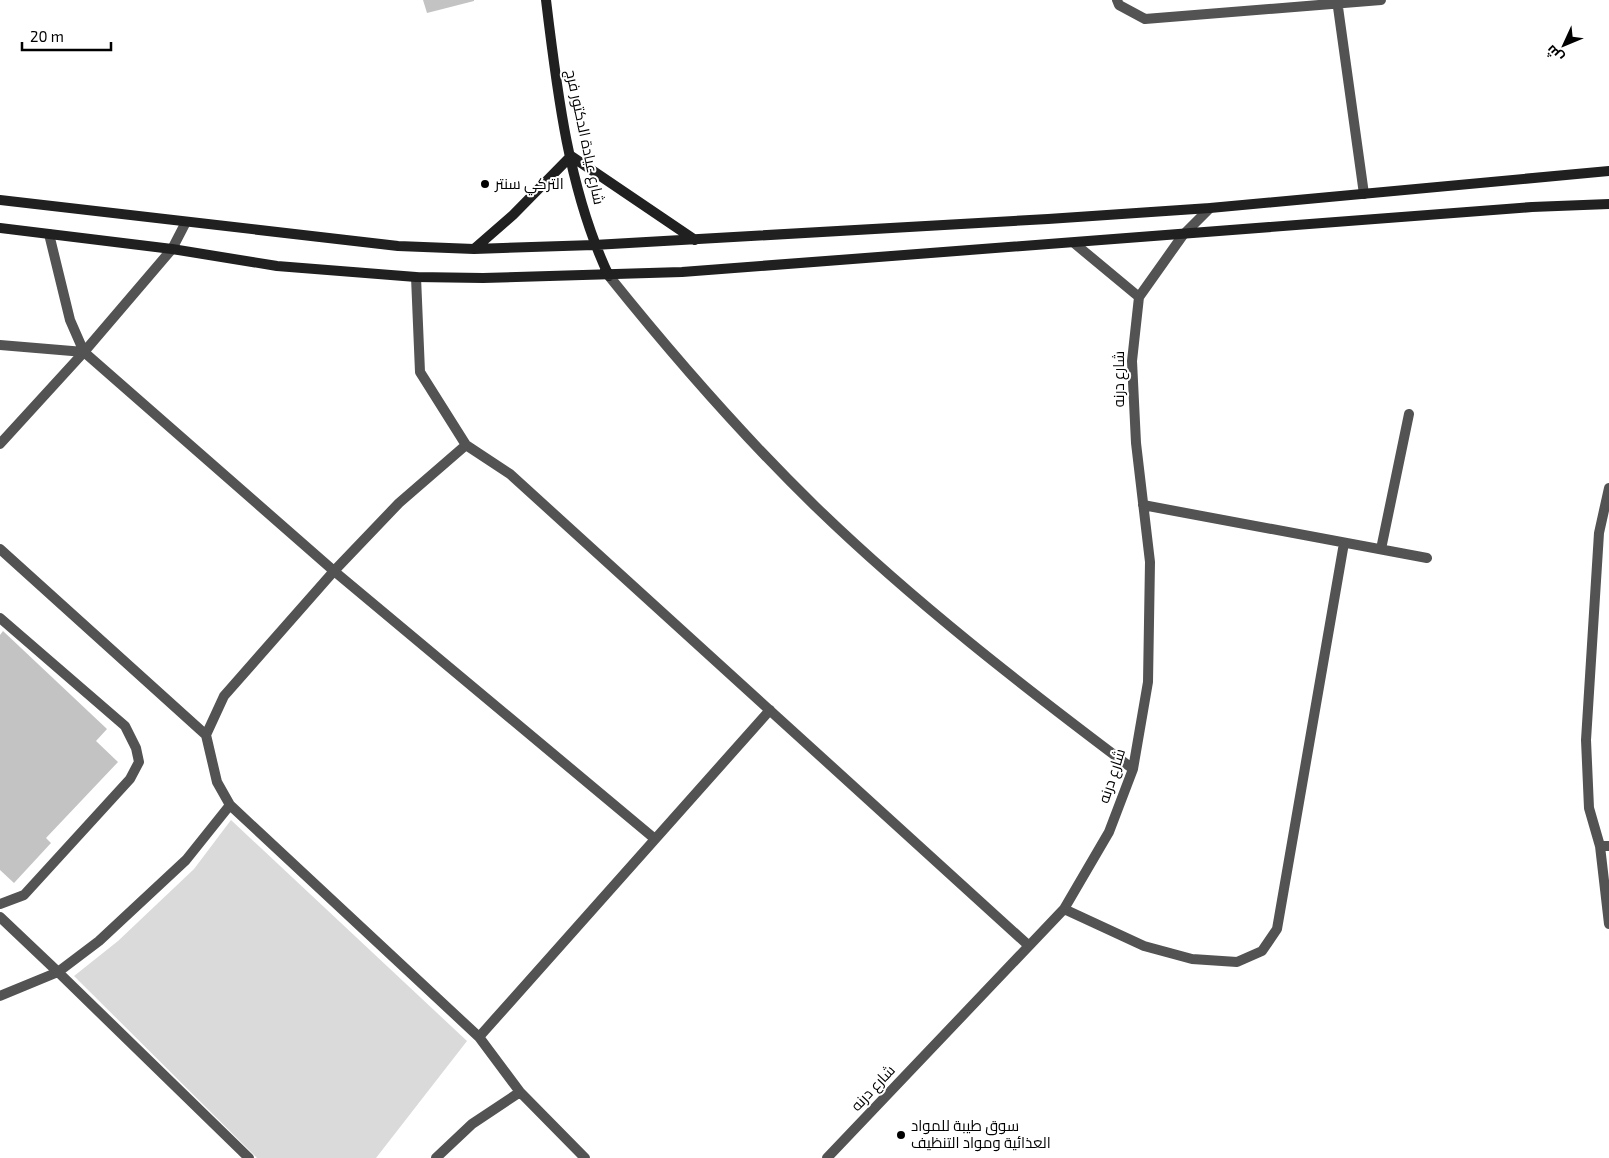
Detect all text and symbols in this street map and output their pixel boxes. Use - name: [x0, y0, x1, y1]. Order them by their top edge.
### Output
- scale bar: [22, 20, 111, 52]
- north arrow: [1539, 20, 1589, 70]
- text: 20 m: [30, 27, 64, 45]
- text: ش: [1542, 41, 1567, 67]
- street label: شارع عيادة الدكتور فرج: [560, 68, 609, 207]
- place label: التركي سنتر: [494, 174, 564, 196]
- marker: التركي سنتر: [479, 178, 491, 190]
- street label: شارع درنه: [1109, 351, 1130, 407]
- street label: شارع درنه: [1094, 746, 1131, 806]
- street label: شارع درنه: [846, 1061, 900, 1116]
- place label: سوق طيبة للمواد العذائية ومواد التنظيف: [911, 1116, 1051, 1152]
- marker: سوق طيبة للمواد العذائية ومواد التنظيف: [895, 1129, 907, 1141]

